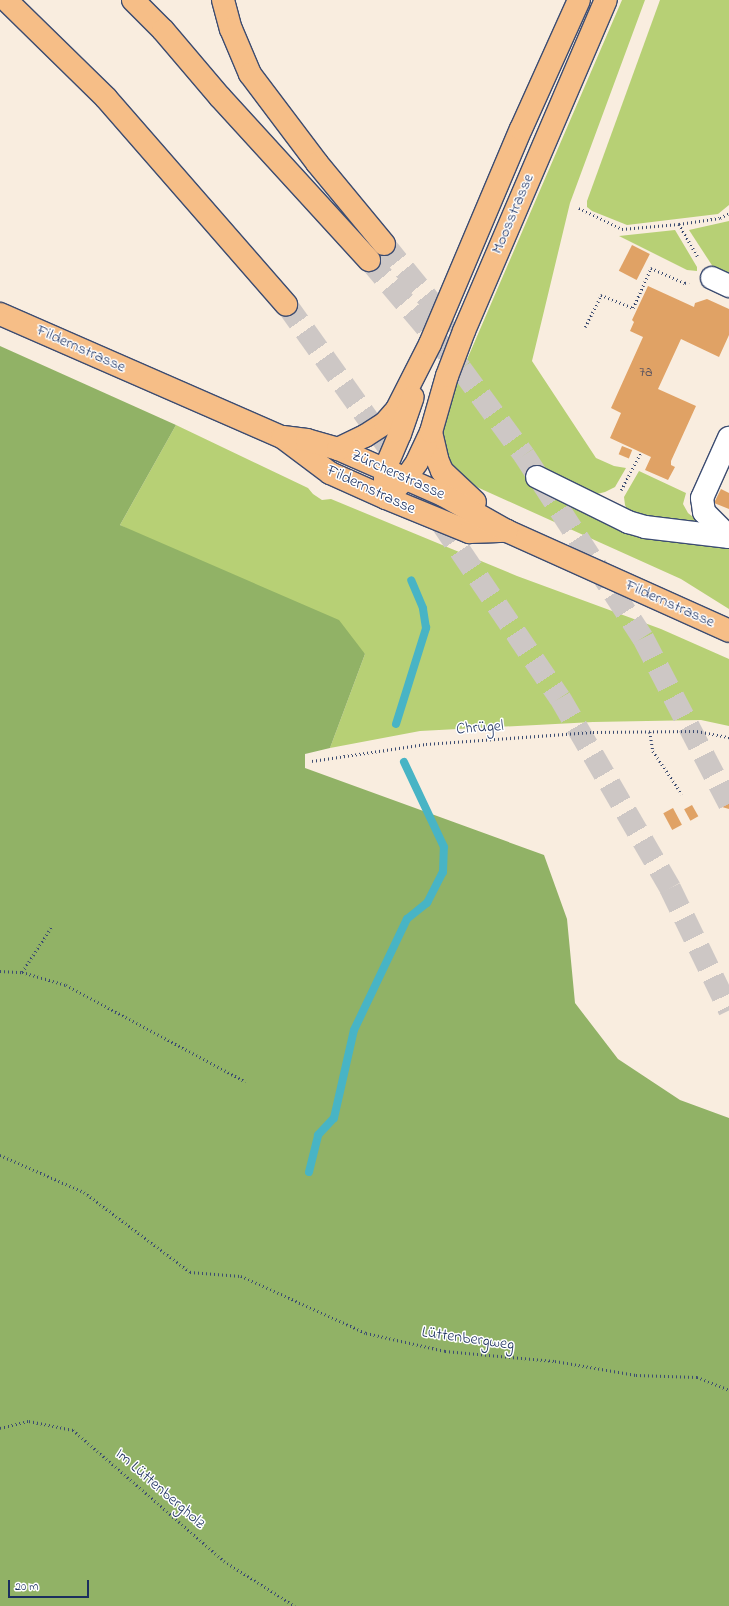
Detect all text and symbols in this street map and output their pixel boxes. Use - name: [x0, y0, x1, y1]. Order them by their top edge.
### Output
- street label: Moosstrasse: [488, 171, 538, 257]
- street label: Fildernstrasse: [33, 321, 129, 377]
- house number: 7a: [639, 365, 653, 381]
- street label: Zürcherstrasse: [348, 446, 448, 504]
- street label: Fildernstrasse: [324, 461, 418, 519]
- street label: Fildernstrasse: [622, 576, 718, 632]
- street label: Chrügel: [456, 717, 504, 739]
- street label: Lüttenbergweg: [420, 1323, 516, 1355]
- street label: Im Lüttenbergholz: [111, 1445, 209, 1533]
- scale bar: [10, 1572, 91, 1598]
- text: 20 m: [15, 1578, 38, 1596]

